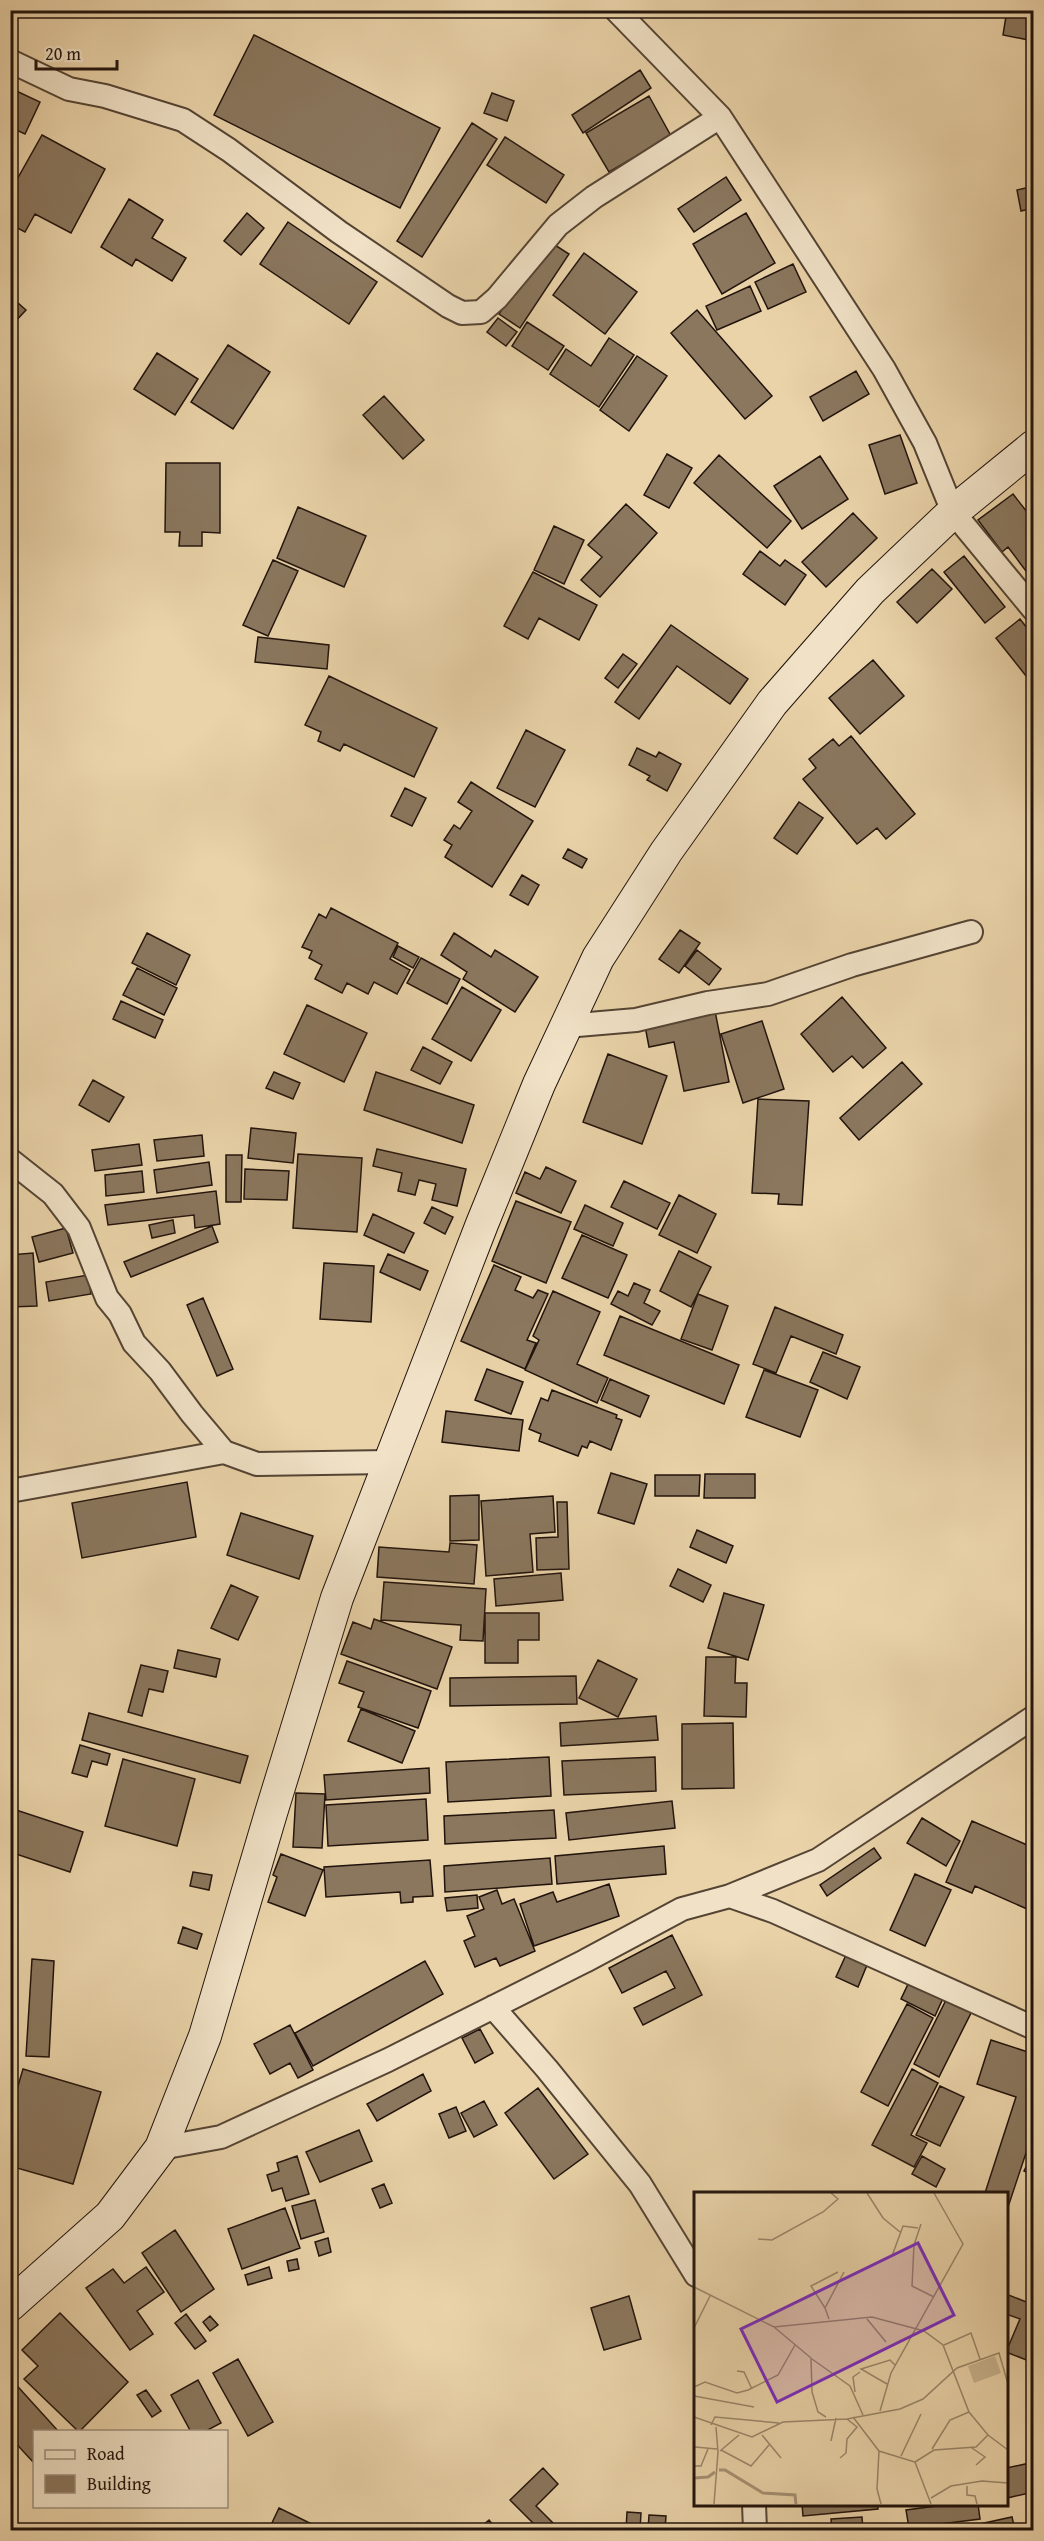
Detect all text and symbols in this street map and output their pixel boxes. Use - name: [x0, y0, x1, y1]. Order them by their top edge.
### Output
- scale bar: [36, 33, 117, 71]
- text: 20 m: [45, 40, 81, 67]
- inset map: [694, 2192, 1008, 2505]
- legend: [33, 2430, 228, 2508]
- text: Road: [87, 2440, 125, 2467]
- text: Building: [87, 2470, 151, 2497]

